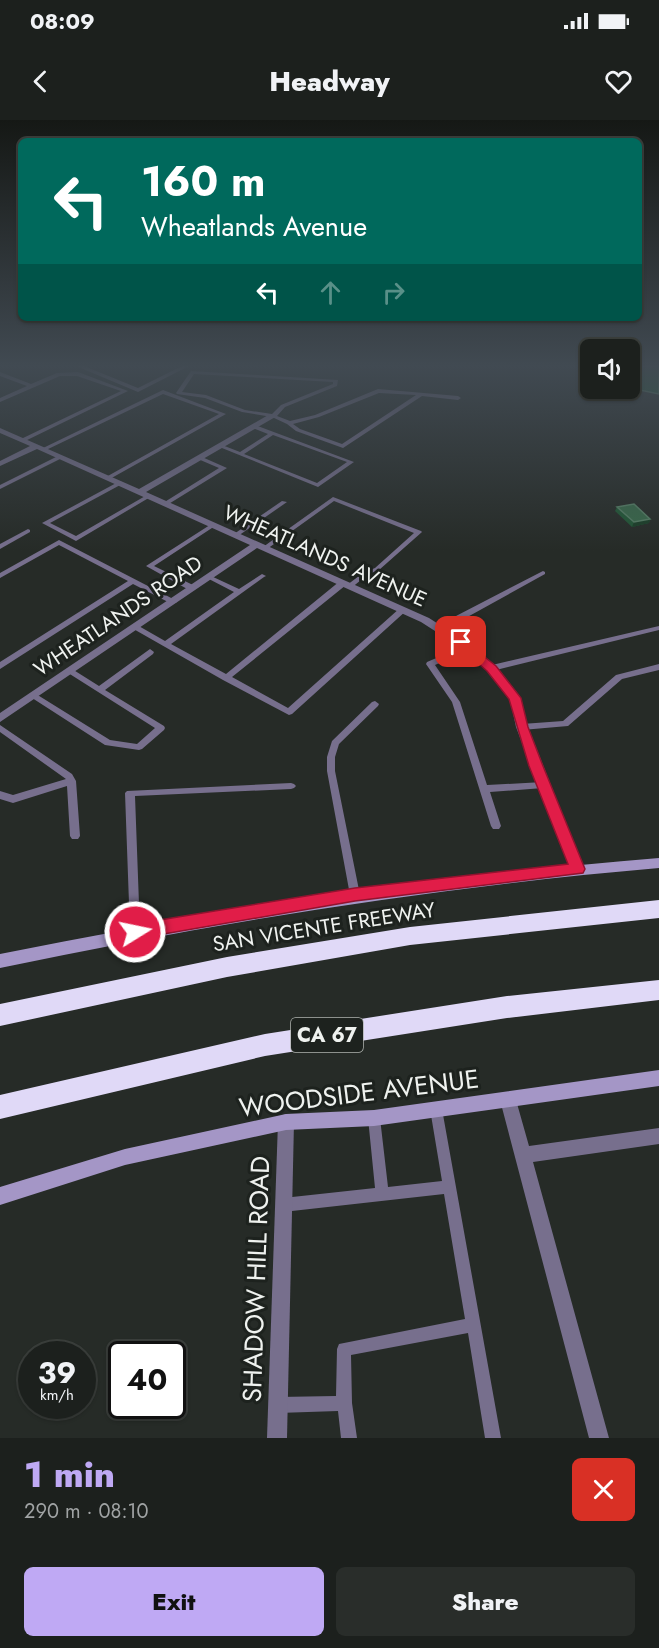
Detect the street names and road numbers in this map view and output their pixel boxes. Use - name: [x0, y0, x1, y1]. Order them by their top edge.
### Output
- street label: WHEATLANDS AVENUE: [218, 498, 432, 614]
- street label: WHEATLANDS ROAD: [28, 548, 208, 684]
- street label: SAN VICENTE FREEWAY: [211, 895, 438, 959]
- road number: CA 67: [291, 1018, 363, 1052]
- street label: WOODSIDE AVENUE: [237, 1059, 481, 1127]
- street label: SHADOW HILL ROAD: [233, 1155, 279, 1403]

